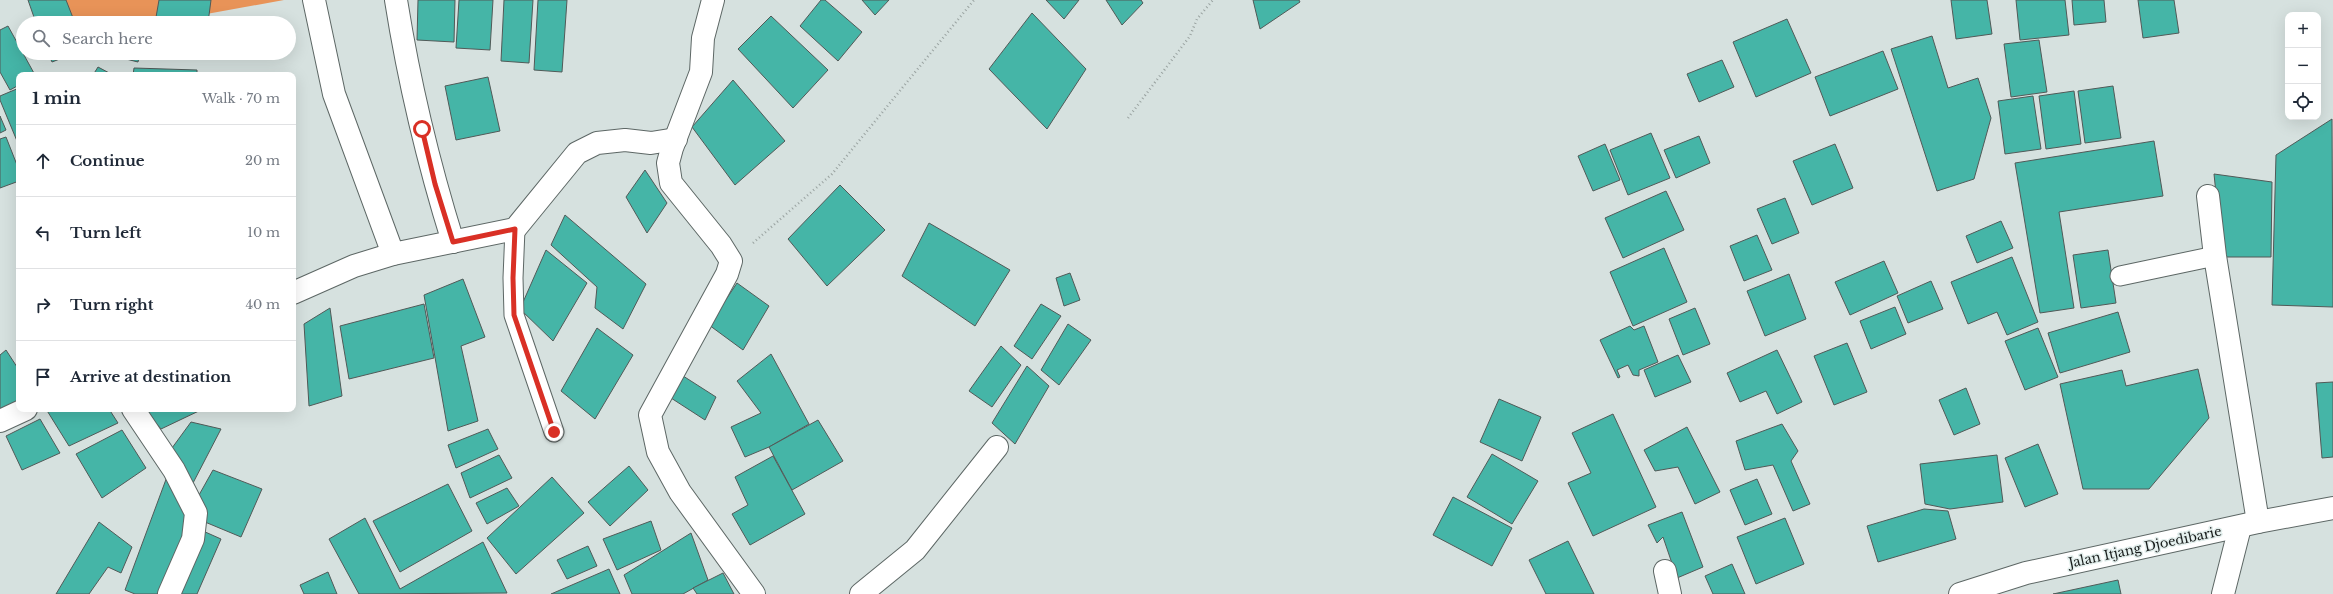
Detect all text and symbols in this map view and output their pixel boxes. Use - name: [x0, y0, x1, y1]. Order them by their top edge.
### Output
- map controls: [2285, 12, 2321, 120]
- button: +: [2285, 12, 2321, 48]
- search box: [16, 16, 296, 60]
- icon: search: [30, 27, 52, 49]
- text: Search here: [62, 29, 153, 48]
- button: −: [2285, 48, 2321, 84]
- button: locate: [2285, 84, 2321, 120]
- text: 1 min: [32, 88, 81, 109]
- text: Walk · 70 m: [202, 90, 280, 107]
- route start: [413, 120, 431, 138]
- icon: ahead: [32, 150, 54, 172]
- text: Continue: [70, 151, 145, 170]
- text: 20 m: [245, 152, 280, 169]
- icon: left: [32, 222, 54, 244]
- text: Turn left: [70, 223, 141, 242]
- text: 10 m: [247, 224, 280, 241]
- icon: right: [32, 294, 54, 316]
- text: Turn right: [70, 295, 153, 314]
- text: 40 m: [245, 296, 280, 313]
- icon: arrive: [32, 366, 54, 388]
- text: Arrive at destination: [70, 367, 231, 386]
- route end: [545, 423, 563, 441]
- street label: Jalan Itjang Djoedibarie: [2065, 522, 2223, 572]

